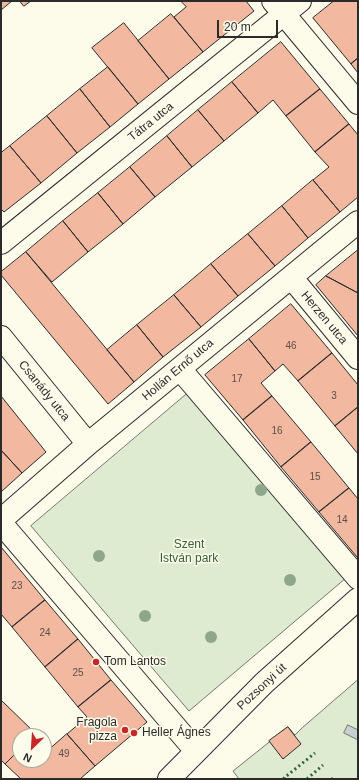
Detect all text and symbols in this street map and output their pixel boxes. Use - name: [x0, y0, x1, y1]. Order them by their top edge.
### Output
- scale bar: [219, 12, 280, 38]
- text: 20 m: [224, 20, 251, 34]
- street label: Tátra utca: [125, 99, 177, 145]
- street label: Herzen utca: [298, 289, 350, 347]
- street label: Hollán Ernő utca: [139, 336, 217, 404]
- house number: 46: [285, 340, 297, 352]
- street label: Csanády utca: [15, 358, 73, 424]
- house number: 17: [231, 373, 243, 385]
- house number: 3: [331, 390, 337, 402]
- house number: 16: [271, 425, 283, 437]
- house number: 15: [309, 471, 321, 483]
- house number: 14: [336, 514, 348, 526]
- park label: Szent István park: [160, 538, 218, 566]
- house number: 23: [11, 580, 23, 592]
- house number: 24: [39, 627, 51, 639]
- place label: Tom Lantos: [104, 655, 166, 669]
- marker: Tom Lantos: [91, 657, 101, 667]
- street label: Pozsonyi út: [234, 661, 290, 713]
- house number: 25: [72, 667, 84, 679]
- place label: Fragola pizza: [76, 716, 117, 744]
- marker: Fragola pizza: [120, 725, 130, 735]
- place label: Heller Ágnes: [142, 726, 211, 740]
- north arrow: [12, 728, 52, 768]
- marker: Heller Ágnes: [129, 728, 139, 738]
- house number: 49: [58, 748, 70, 760]
- text: N: [21, 751, 33, 765]

